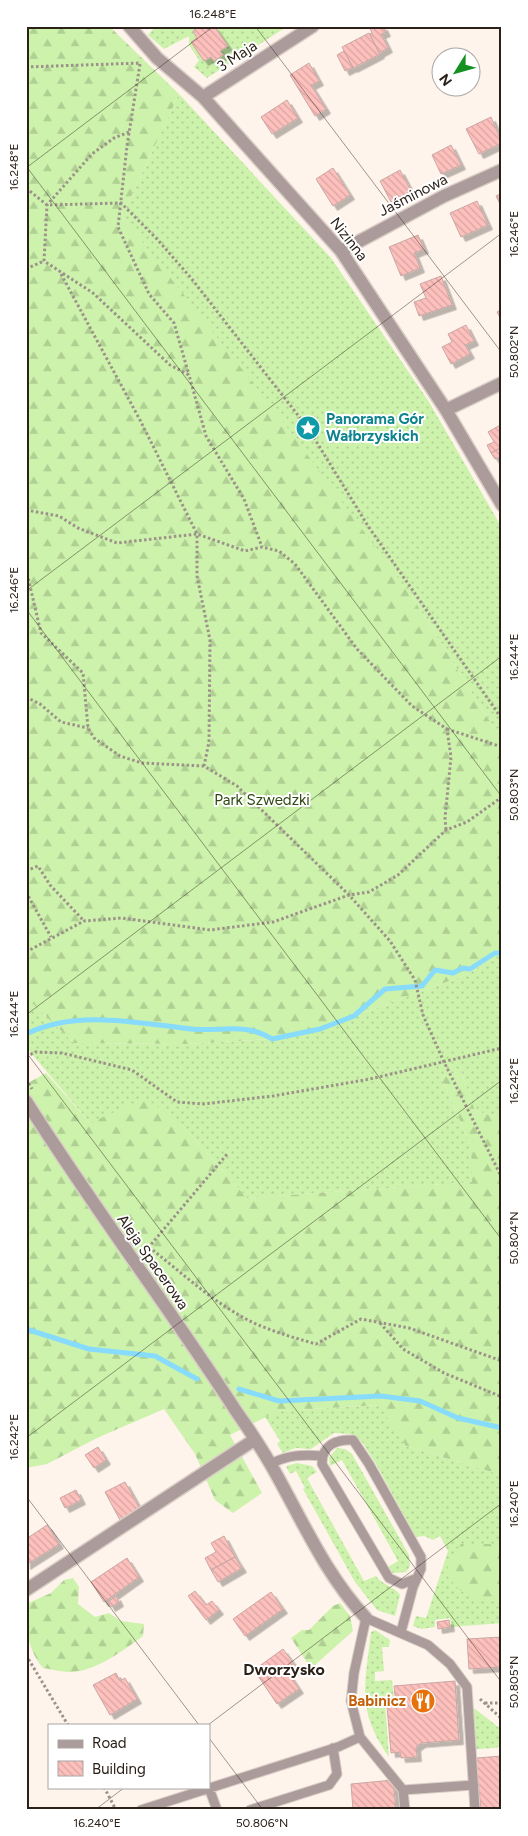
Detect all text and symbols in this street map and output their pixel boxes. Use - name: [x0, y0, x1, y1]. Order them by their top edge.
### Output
- text: 16.248°E: [189, 7, 237, 21]
- street label: 3 Maja: [214, 36, 260, 76]
- north arrow: [430, 48, 480, 98]
- text: N: [436, 70, 456, 89]
- text: 16.248°E: [7, 143, 21, 191]
- street label: Jaśminowa: [376, 170, 450, 220]
- text: 16.246°E: [507, 211, 521, 257]
- street label: Nizinna: [326, 214, 372, 264]
- text: 50.802°N: [507, 326, 521, 378]
- place label: Panorama Gór Wałbrzyskich: [326, 410, 424, 445]
- place icon: Panorama Gór Wałbrzyskich: [295, 415, 321, 441]
- text: 16.246°E: [7, 567, 21, 613]
- text: 16.244°E: [507, 633, 521, 681]
- text: 50.803°N: [507, 769, 521, 821]
- park label: Park Szwedzki: [214, 791, 310, 809]
- text: 16.244°E: [7, 990, 21, 1038]
- text: 16.242°E: [507, 1058, 521, 1104]
- street label: Aleja Spacerowa: [114, 1211, 192, 1313]
- text: 50.804°N: [507, 1211, 521, 1265]
- text: 16.242°E: [7, 1414, 21, 1460]
- text: 16.240°E: [507, 1480, 521, 1528]
- text: 50.805°N: [507, 1656, 521, 1708]
- district label: Dworzysko: [243, 1660, 325, 1679]
- restaurant icon: Babinicz: [410, 1688, 436, 1714]
- place label: Babinicz: [348, 1692, 406, 1710]
- legend: [48, 1724, 210, 1788]
- text: Road: [92, 1734, 127, 1752]
- text: Building: [92, 1760, 146, 1778]
- text: 16.240°E: [73, 1816, 121, 1830]
- text: 50.806°N: [236, 1816, 288, 1830]

